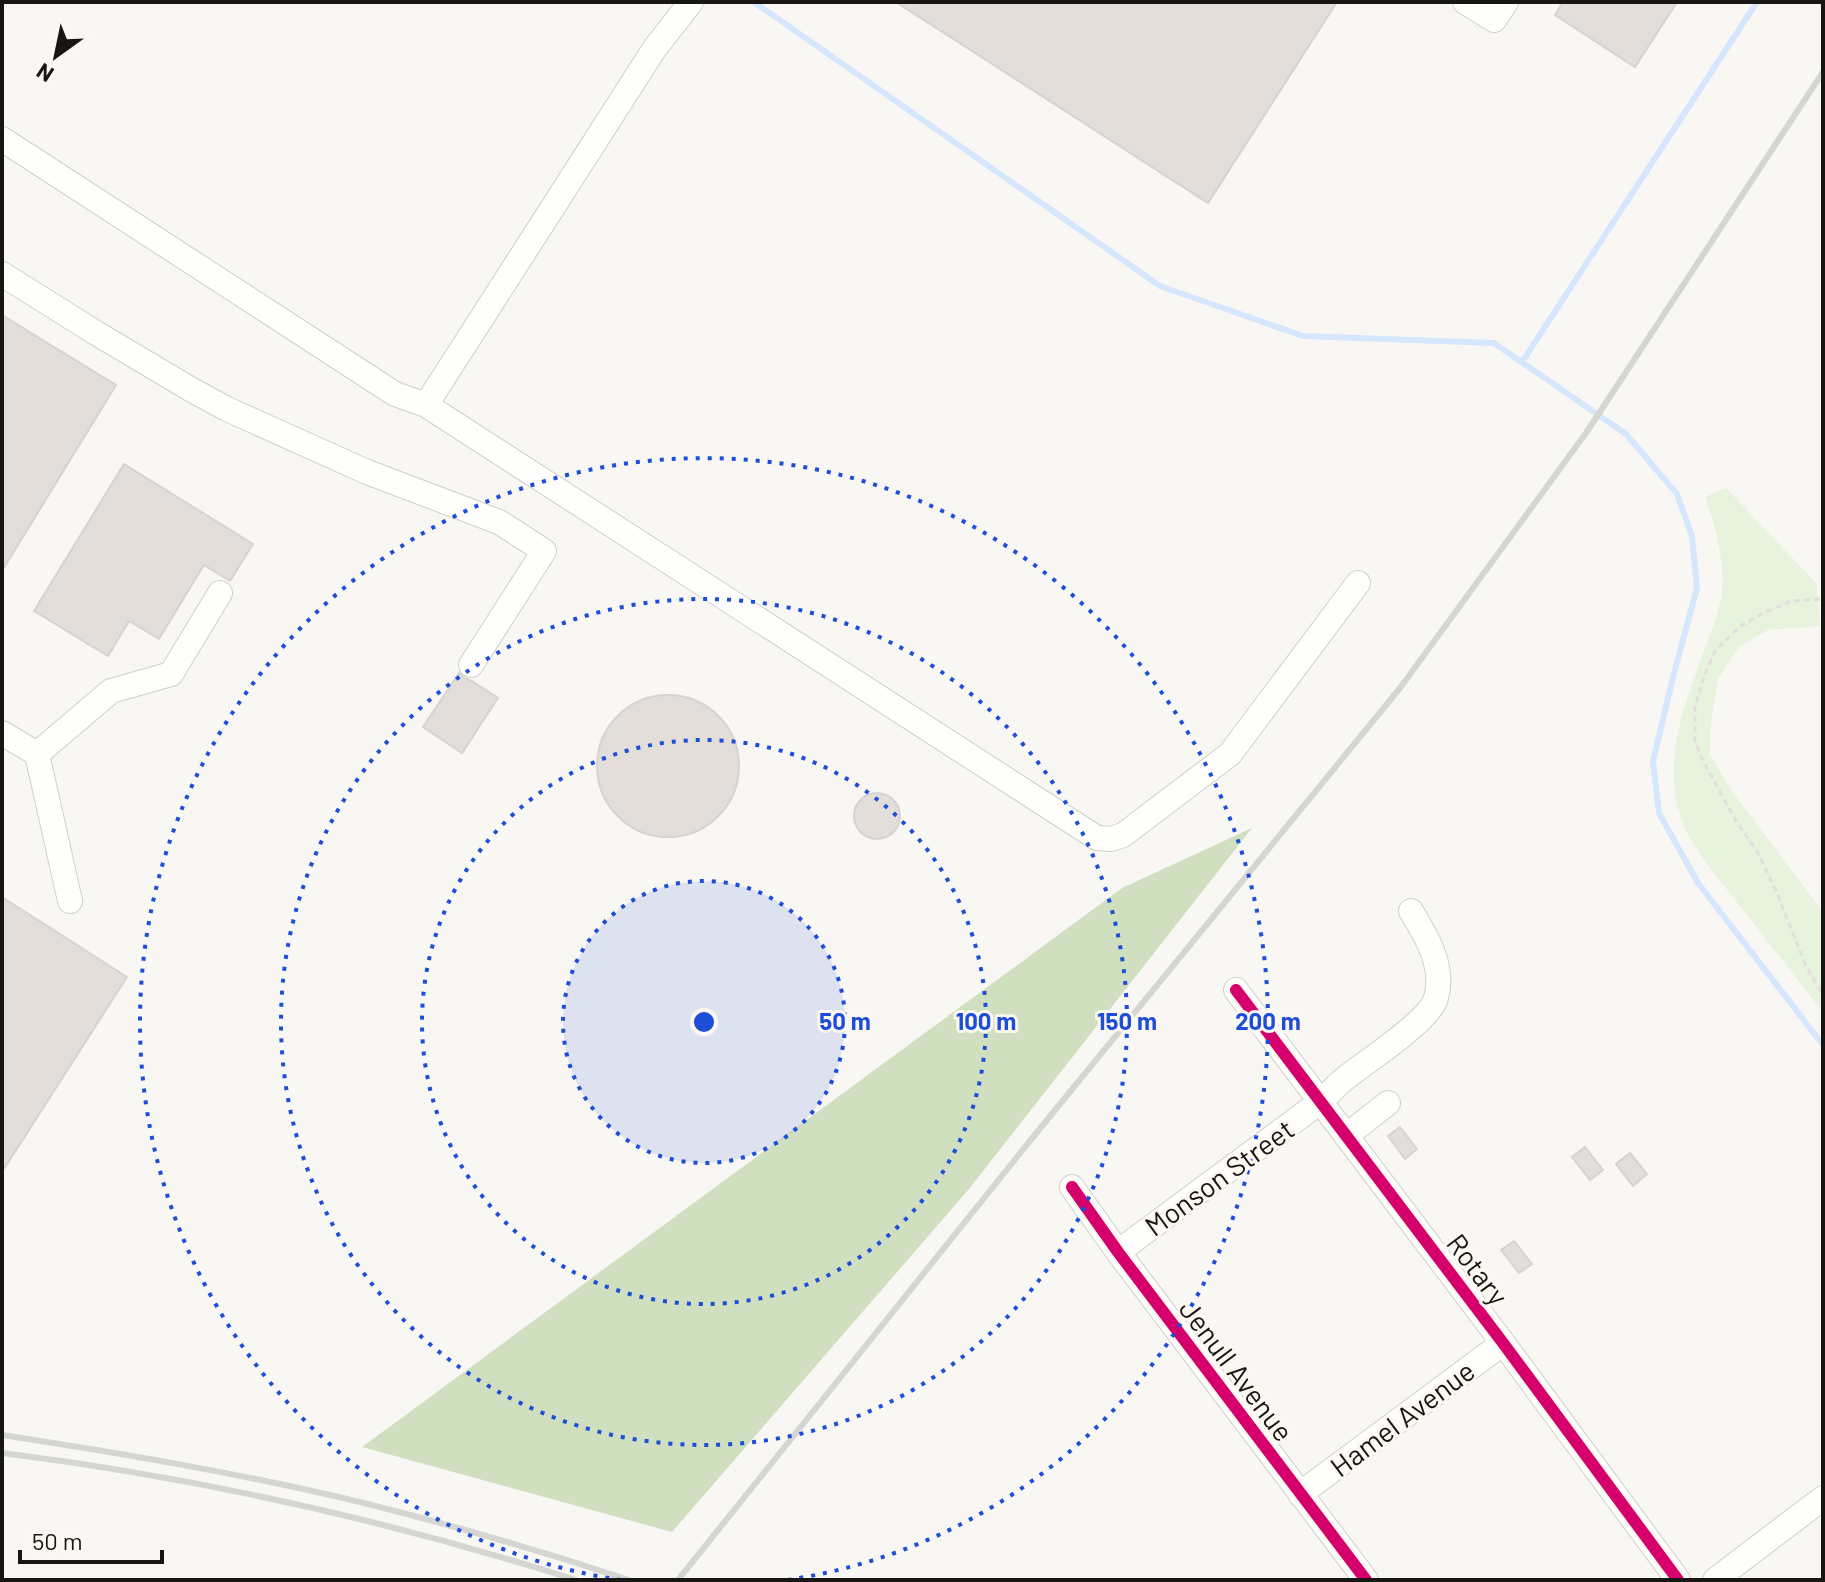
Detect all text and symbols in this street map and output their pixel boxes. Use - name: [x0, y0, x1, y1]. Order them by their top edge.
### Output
- north arrow: [16, 16, 96, 96]
- text: N: [31, 59, 58, 89]
- text: 50 m: [819, 1006, 871, 1035]
- text: 100 m: [956, 1006, 1016, 1035]
- text: 150 m: [1097, 1006, 1157, 1035]
- text: 200 m: [1235, 1006, 1301, 1035]
- centre of rings: [690, 1008, 718, 1036]
- street label: Monson Street: [1138, 1111, 1300, 1243]
- street label: Rotary: [1440, 1227, 1516, 1311]
- street label: Jenull Avenue: [1173, 1292, 1301, 1448]
- street label: Hamel Avenue: [1323, 1353, 1481, 1483]
- scale bar: [20, 1514, 162, 1564]
- text: 50 m: [32, 1526, 83, 1555]

